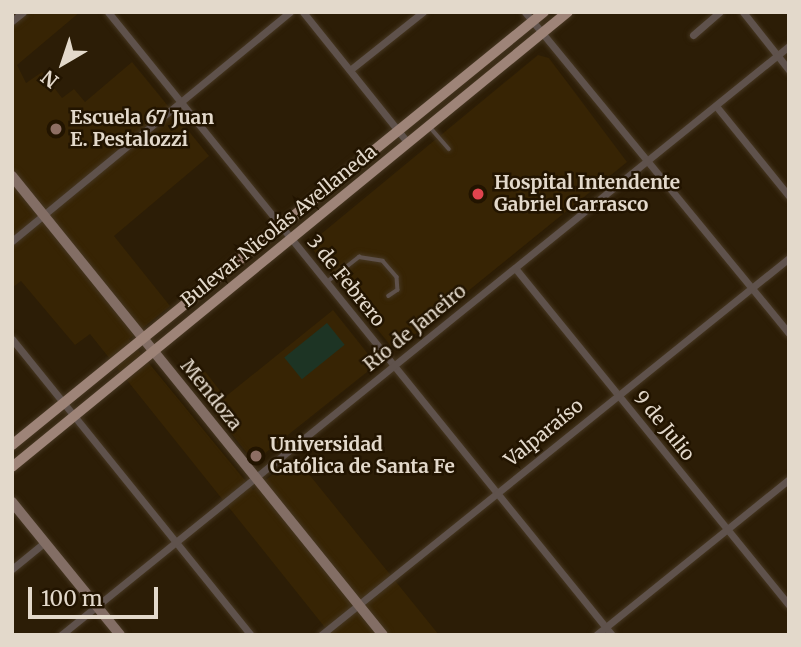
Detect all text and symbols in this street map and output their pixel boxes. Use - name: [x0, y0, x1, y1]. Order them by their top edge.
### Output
- north arrow: [28, 28, 98, 98]
- text: N: [36, 65, 63, 93]
- place label: Escuela 67 Juan E. Pestalozzi: [70, 107, 214, 151]
- marker: Escuela 67 Juan E. Pestalozzi: [48, 121, 64, 137]
- street label: Bulevar Nicolás Avellaneda: [177, 140, 381, 312]
- place label: Hospital Intendente Gabriel Carrasco: [494, 172, 680, 216]
- marker: Hospital Intendente Gabriel Carrasco: [468, 184, 488, 204]
- street label: 3 de Febrero: [302, 231, 390, 331]
- street label: Río de Janeiro: [359, 280, 471, 376]
- street label: Mendoza: [176, 355, 246, 435]
- street label: 9 de Julio: [629, 386, 699, 466]
- street label: Valparaíso: [500, 394, 588, 472]
- place label: Universidad Católica de Santa Fe: [270, 434, 455, 478]
- marker: Universidad Católica de Santa Fe: [248, 448, 264, 464]
- scale bar: [32, 574, 161, 618]
- text: 100 m: [41, 585, 103, 612]

